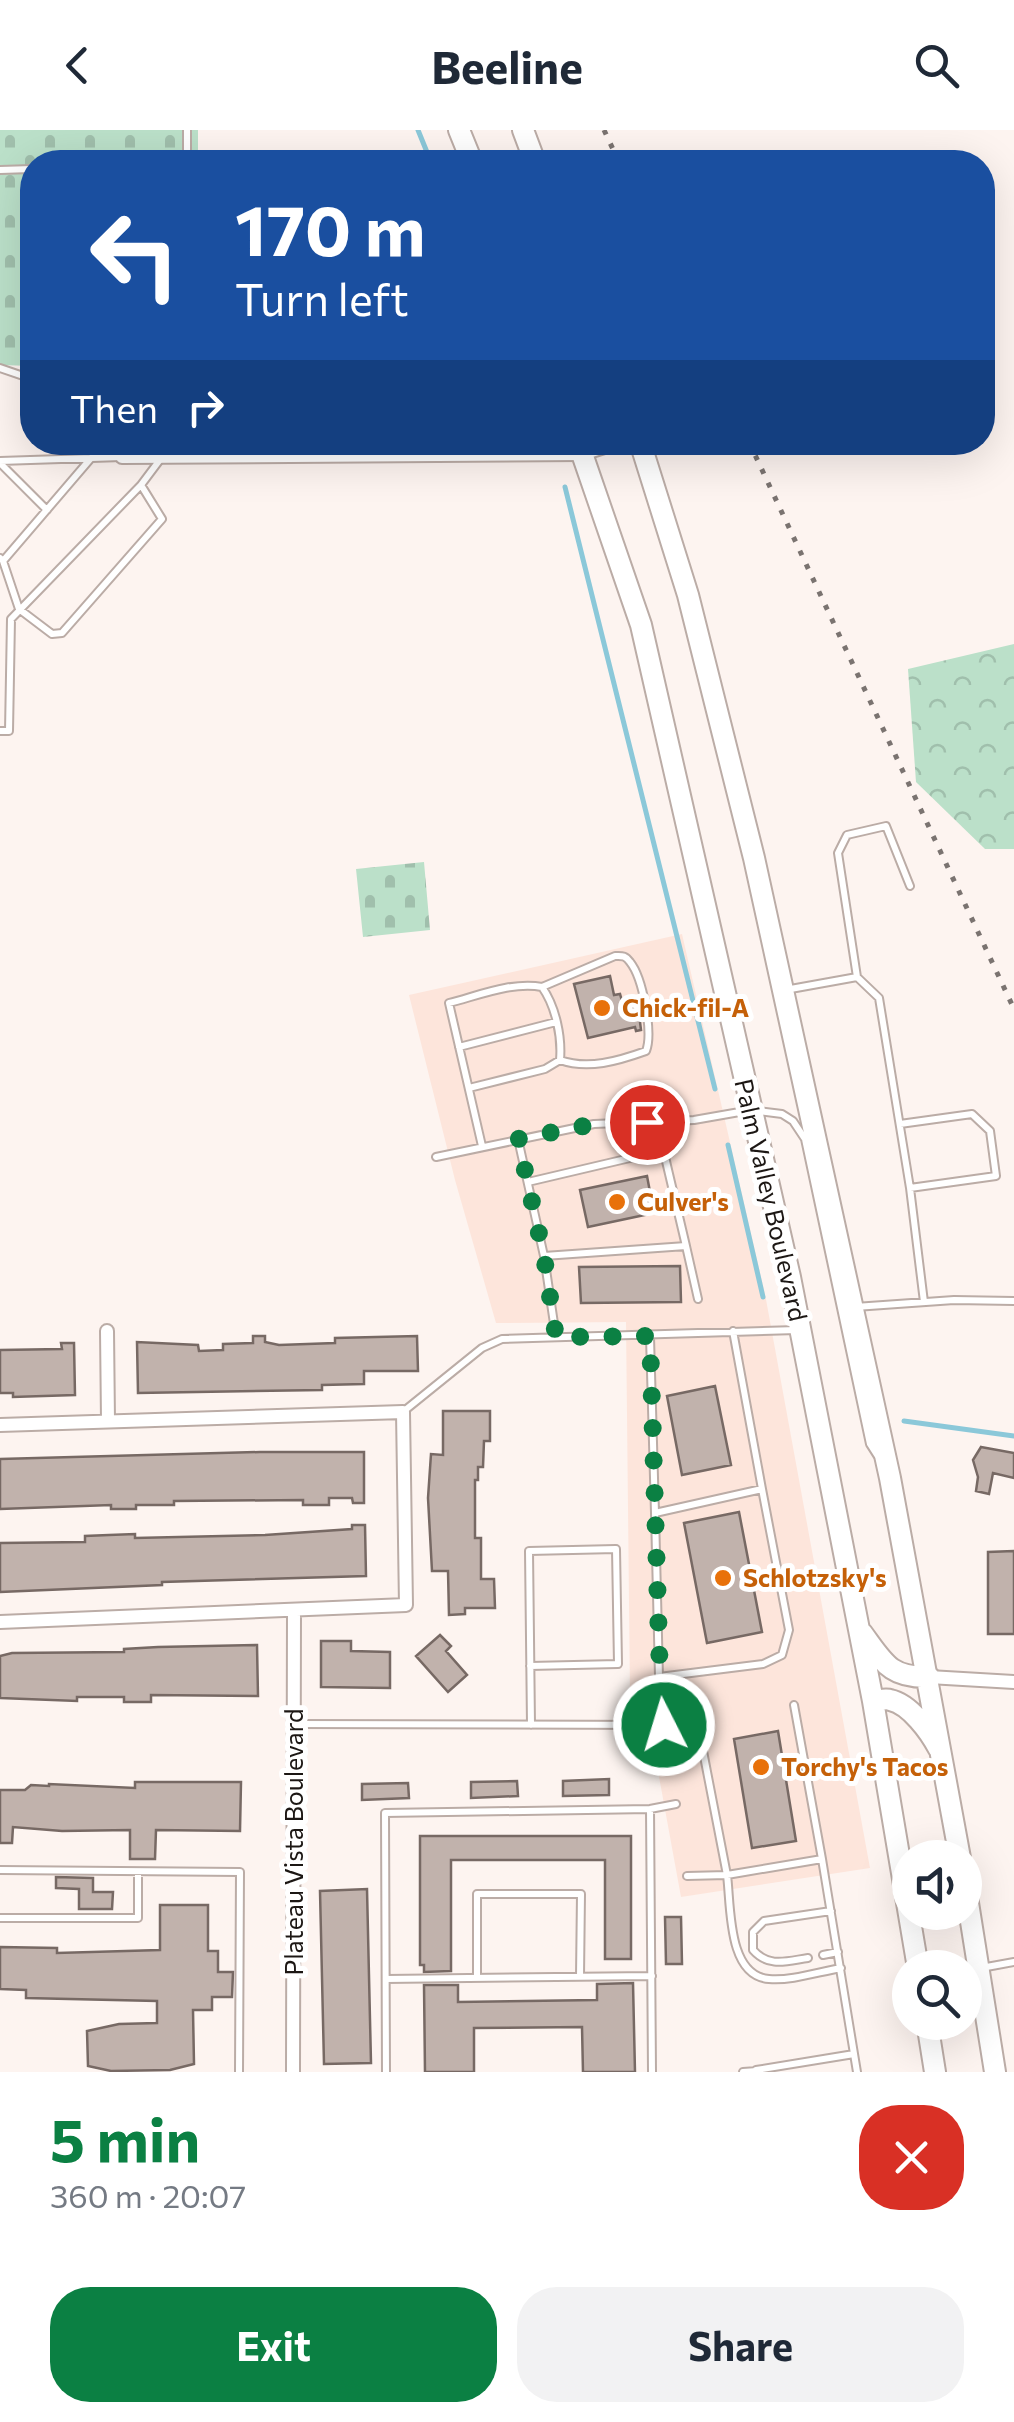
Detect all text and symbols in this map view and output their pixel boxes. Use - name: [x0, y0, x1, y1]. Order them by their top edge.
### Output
- icon: back: [50, 38, 105, 93]
- text: Beeline: [431, 38, 583, 93]
- icon: search: [909, 38, 964, 93]
- text: 170 m: [235, 185, 426, 270]
- icon: left: [70, 190, 200, 320]
- text: Turn left: [235, 270, 409, 325]
- icon: right: [178, 380, 233, 435]
- text: Then: [70, 384, 158, 431]
- place label: Chick-fil-A: [622, 992, 749, 1022]
- marker: Chick-fil-A: [591, 997, 613, 1019]
- street label: Palm Valley Boulevard: [729, 1076, 814, 1324]
- pin: [605, 1080, 690, 1165]
- icon: arrive: [620, 1095, 675, 1150]
- place label: Culver's: [637, 1186, 729, 1216]
- marker: Culver's: [606, 1191, 628, 1213]
- place label: Schlotzsky's: [743, 1562, 887, 1592]
- marker: Schlotzsky's: [712, 1567, 734, 1589]
- position arrow: [612, 1673, 716, 1777]
- street label: Plateau Vista Boulevard: [278, 1708, 308, 1976]
- place label: Torchy's Tacos: [781, 1751, 948, 1781]
- marker: Torchy's Tacos: [750, 1756, 772, 1778]
- map controls: [892, 1840, 982, 2040]
- button: sound: [892, 1840, 982, 1930]
- button: search: [892, 1950, 982, 2040]
- text: 5 min: [50, 2101, 200, 2174]
- button: close: [859, 2105, 964, 2210]
- text: 360 m · 20:07: [50, 2175, 246, 2215]
- button: Exit: [50, 2287, 497, 2402]
- button: Share: [517, 2287, 964, 2402]

